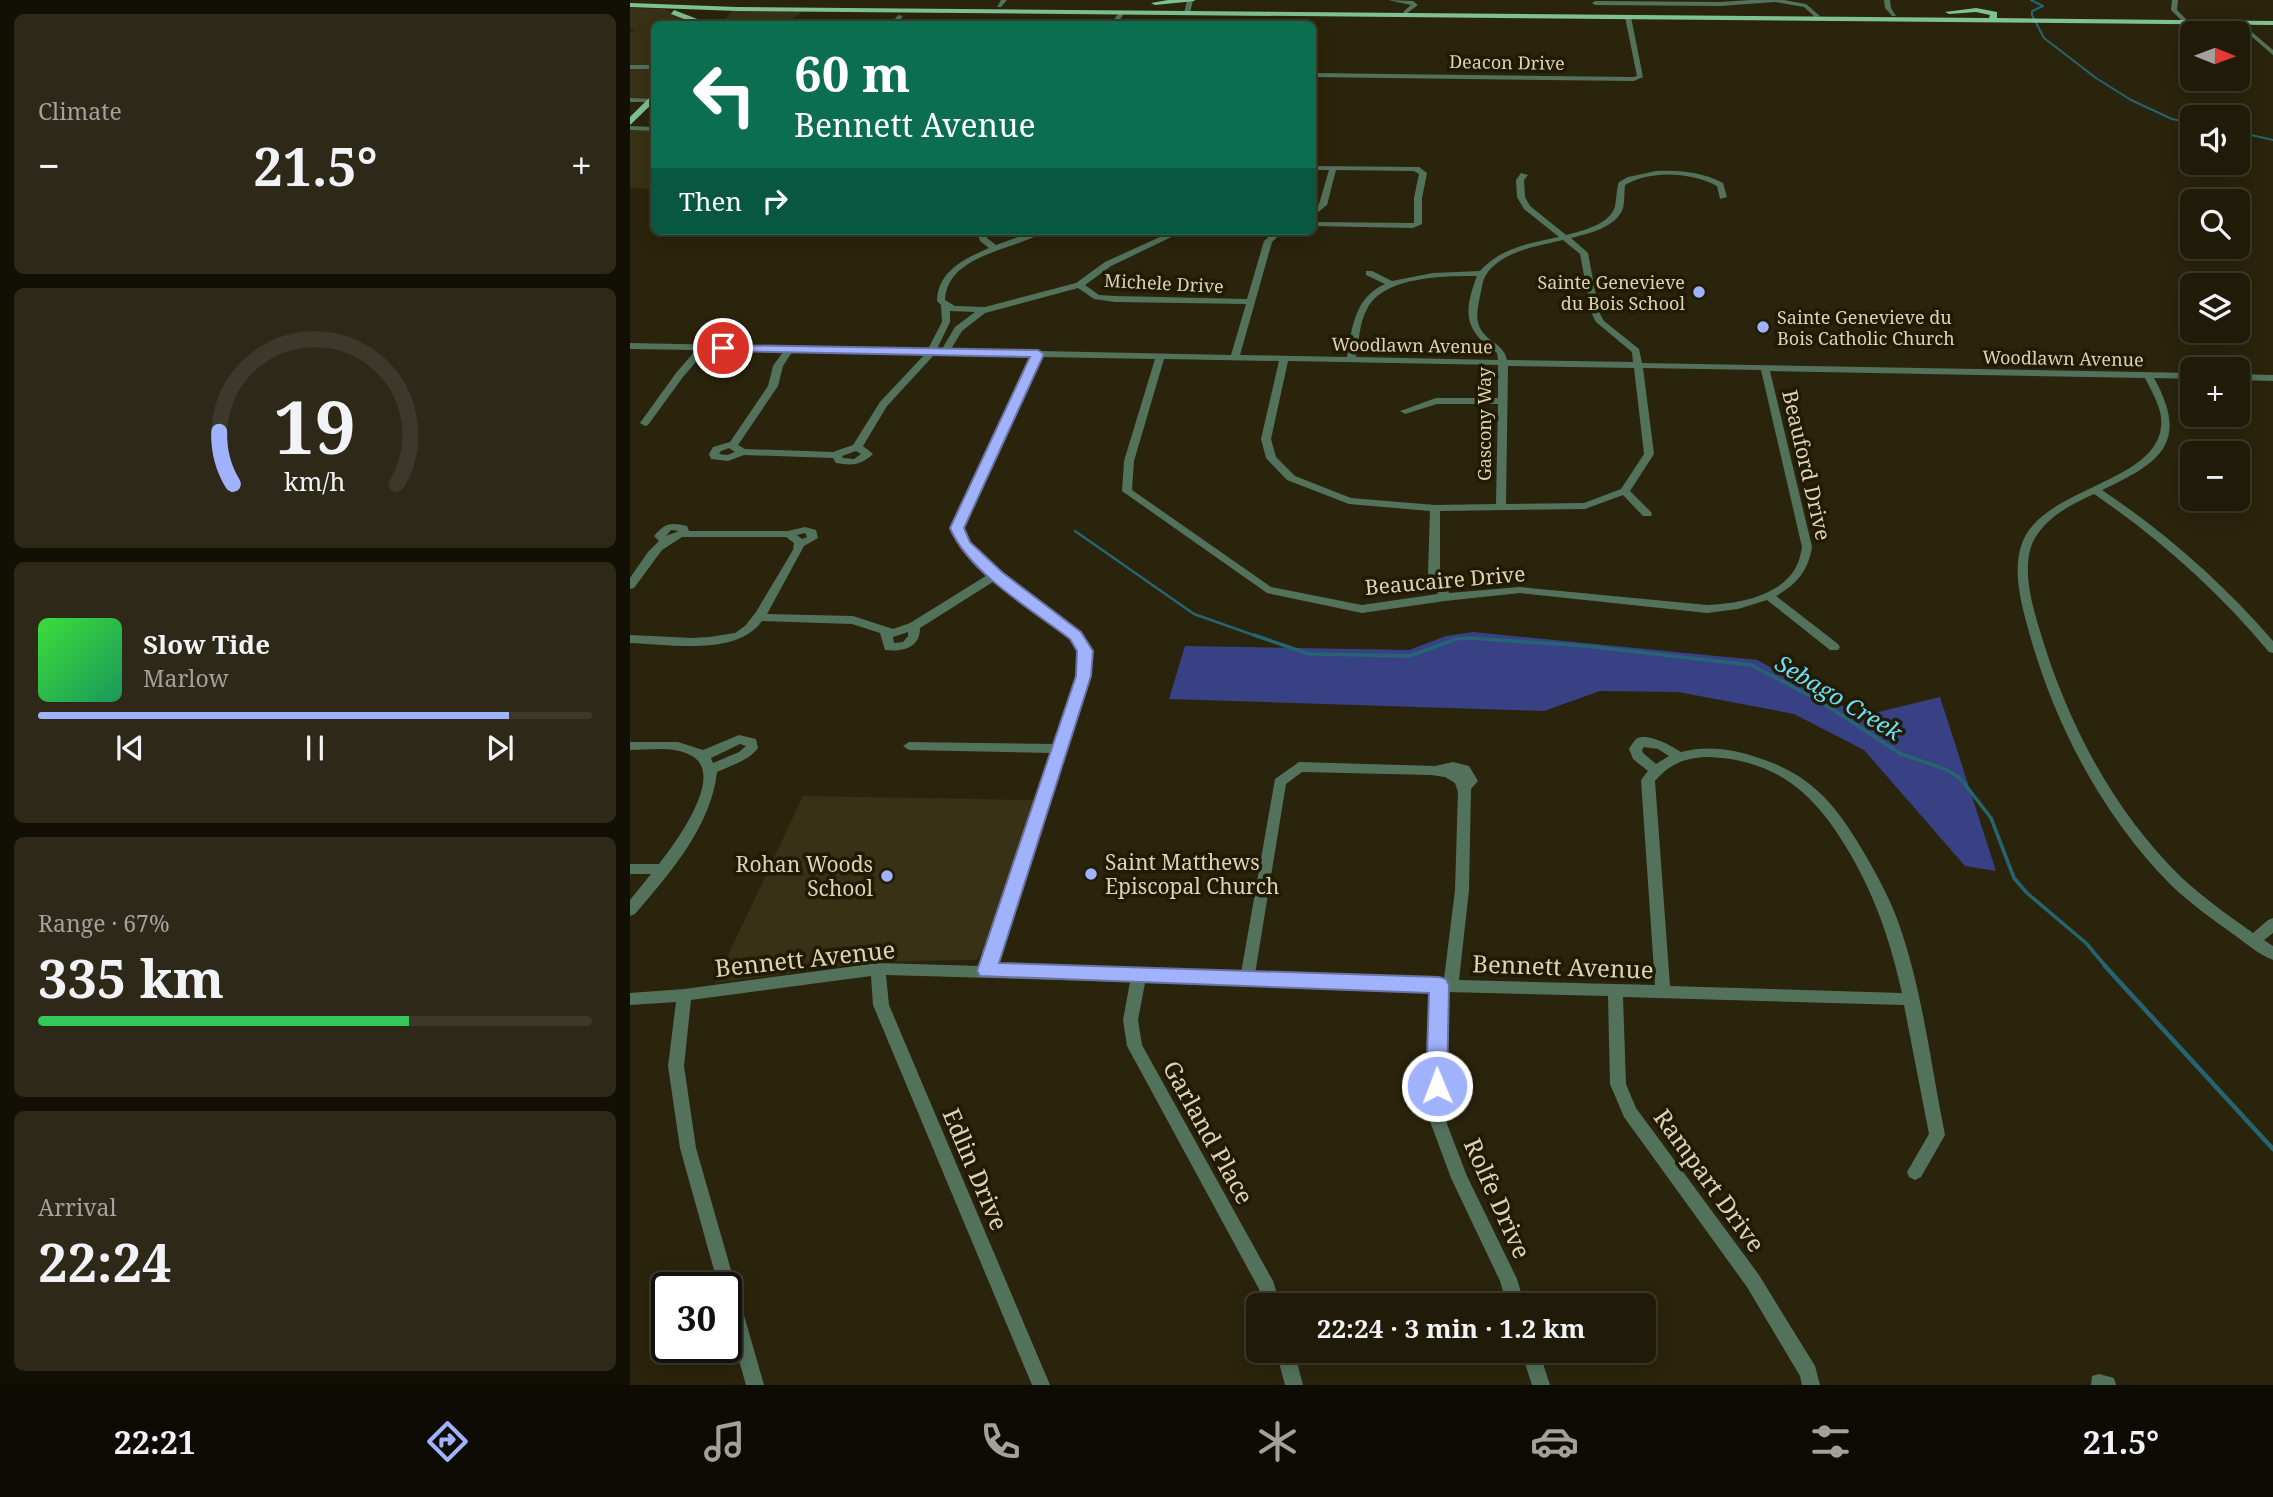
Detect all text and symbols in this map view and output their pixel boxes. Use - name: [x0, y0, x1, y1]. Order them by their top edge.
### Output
- north arrow: [2180, 21, 2250, 91]
- map controls: [2180, 21, 2250, 511]
- text: 60 m: [794, 40, 910, 106]
- icon: left: [679, 49, 770, 140]
- street label: Deacon Drive: [1449, 49, 1565, 75]
- text: Climate: [38, 95, 122, 127]
- text: Bennett Avenue: [794, 103, 1036, 146]
- button: sound: [2180, 105, 2250, 175]
- text: 21.5°: [253, 130, 378, 201]
- text: −: [38, 139, 60, 191]
- text: +: [571, 139, 592, 191]
- icon: right: [756, 182, 794, 220]
- text: Then: [679, 183, 742, 219]
- button: search: [2180, 189, 2250, 259]
- street label: Michele Drive: [1104, 268, 1224, 298]
- place label: Sainte Genevieve du Bois School: [1537, 270, 1685, 315]
- button: layers: [2180, 273, 2250, 343]
- marker: Sainte Genevieve du Bois School: [1691, 284, 1707, 300]
- place label: Sainte Genevieve du Bois Catholic Church: [1777, 305, 1955, 350]
- pin: [693, 318, 753, 378]
- marker: Sainte Genevieve du Bois Catholic Church: [1755, 319, 1771, 335]
- icon: arrive: [704, 329, 742, 367]
- street label: Woodlawn Avenue: [1331, 332, 1493, 358]
- street label: Woodlawn Avenue: [1982, 345, 2144, 371]
- button: +: [2180, 357, 2250, 427]
- street label: Gascony Way: [1472, 366, 1496, 481]
- text: 19: [274, 377, 356, 476]
- street label: Beauford Drive: [1776, 387, 1838, 543]
- button: −: [2180, 441, 2250, 511]
- text: km/h: [284, 464, 346, 498]
- street label: Beaucaire Drive: [1364, 559, 1526, 601]
- text: Slow Tide: [143, 626, 270, 662]
- water label: Sebago Creek: [1770, 647, 1909, 748]
- text: Marlow: [143, 662, 229, 694]
- icon: previous: [111, 729, 149, 767]
- icon: pause: [296, 729, 334, 767]
- icon: next: [481, 729, 519, 767]
- place label: Saint Matthews Episcopal Church: [1105, 848, 1279, 900]
- place label: Rohan Woods School: [736, 850, 873, 902]
- marker: Saint Matthews Episcopal Church: [1083, 866, 1099, 882]
- marker: Rohan Woods School: [879, 868, 895, 884]
- text: Range · 67%: [38, 907, 170, 939]
- street label: Bennett Avenue: [713, 932, 897, 984]
- text: 335 km: [38, 942, 224, 1013]
- street label: Bennett Avenue: [1472, 946, 1654, 986]
- position arrow: [1400, 1049, 1474, 1123]
- street label: Garland Place: [1156, 1054, 1262, 1210]
- street label: Rampart Drive: [1647, 1102, 1773, 1258]
- street label: Edlin Drive: [935, 1103, 1017, 1235]
- street label: Rolfe Drive: [1457, 1133, 1539, 1263]
- text: Arrival: [38, 1191, 117, 1223]
- text: 22:24: [38, 1226, 171, 1297]
- speed limit sign: 30: [651, 1272, 742, 1363]
- text: 22:24 · 3 min · 1.2 km: [1317, 1310, 1585, 1346]
- icon: directions: [423, 1417, 472, 1466]
- icon: music: [700, 1417, 749, 1466]
- icon: phone: [976, 1417, 1025, 1466]
- icon: climate: [1253, 1417, 1302, 1466]
- icon: car: [1530, 1417, 1579, 1466]
- icon: filters: [1806, 1417, 1855, 1466]
- text: 22:21: [114, 1420, 196, 1463]
- text: 21.5°: [2083, 1420, 2159, 1463]

